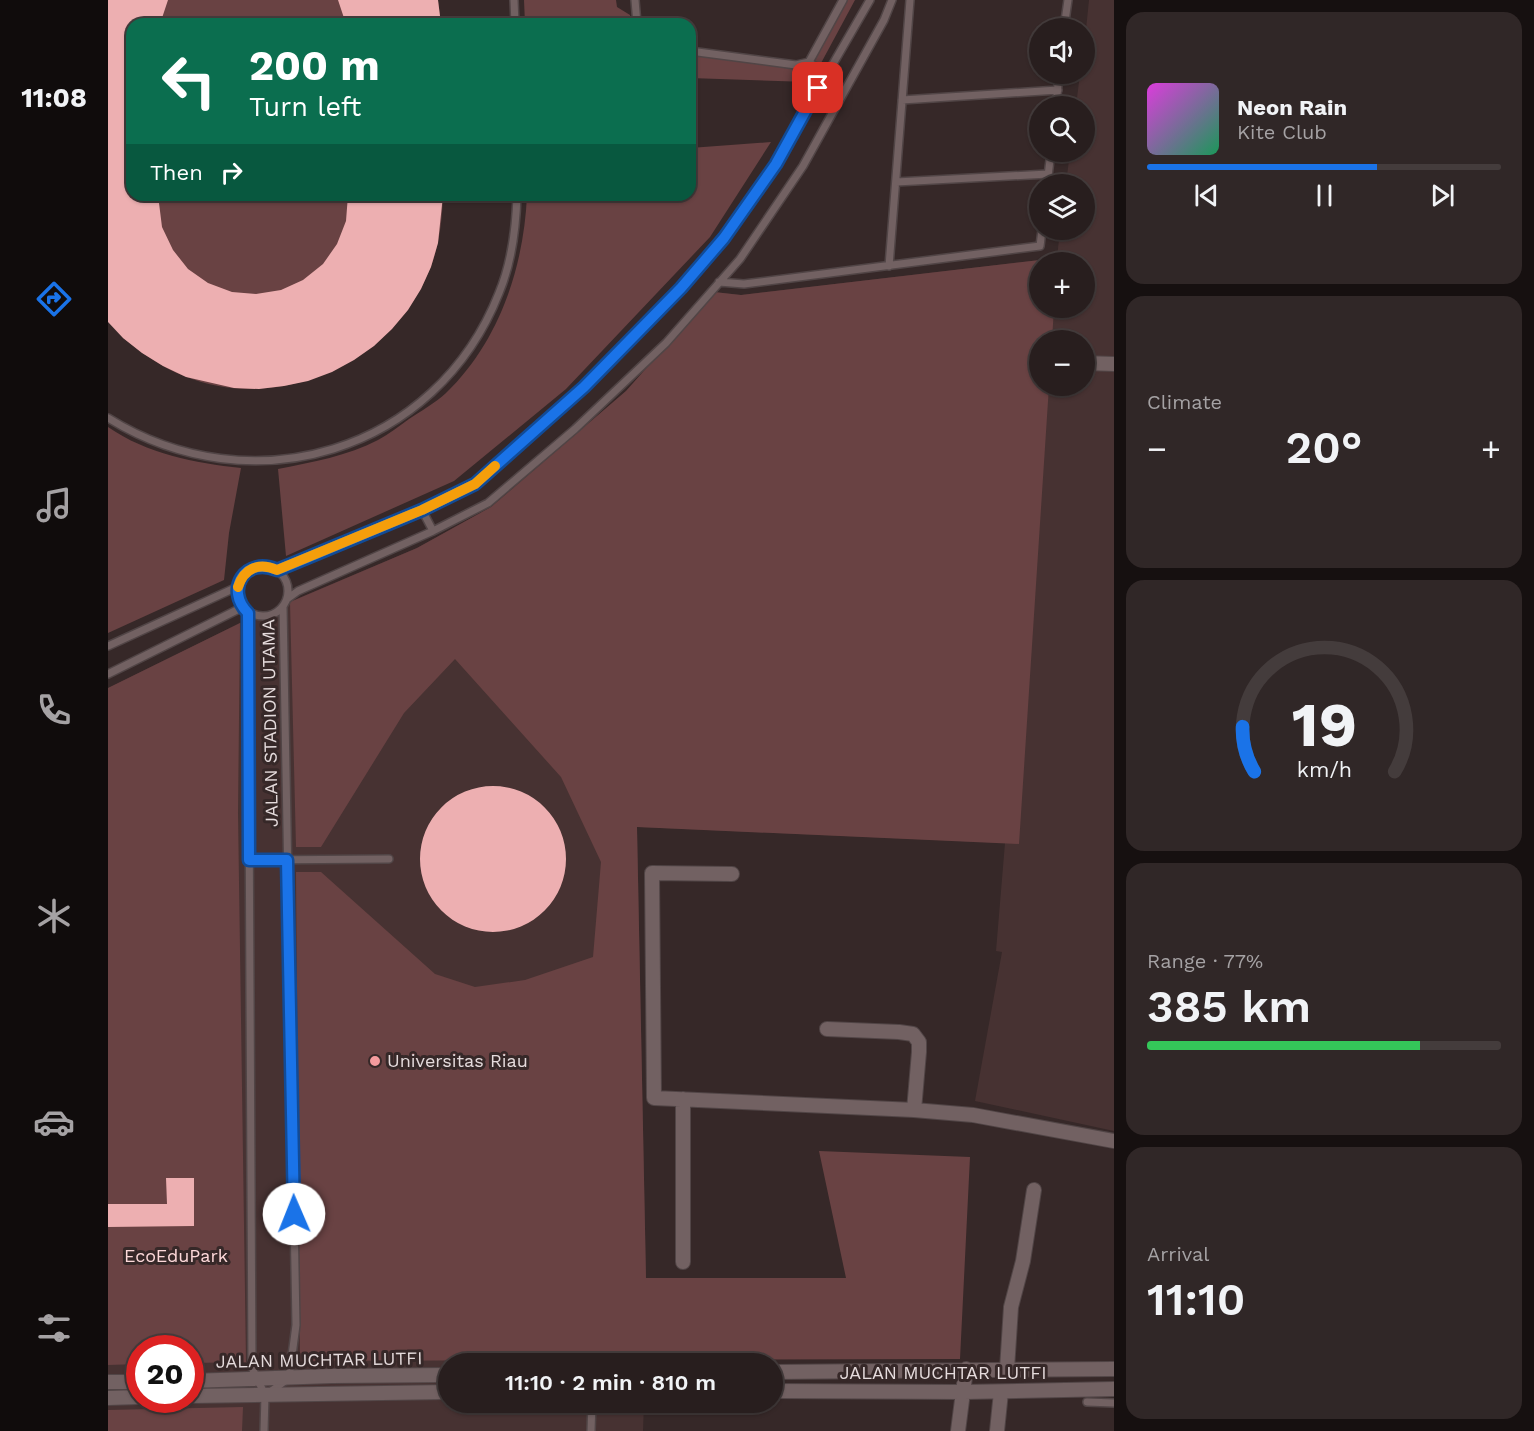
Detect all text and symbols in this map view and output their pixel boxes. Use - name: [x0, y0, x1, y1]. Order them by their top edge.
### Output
- map controls: [1029, 18, 1095, 396]
- button: sound: [1029, 18, 1095, 84]
- text: 200 m: [249, 41, 380, 90]
- icon: left: [150, 42, 228, 120]
- pin: [792, 62, 843, 113]
- icon: arrive: [801, 71, 834, 104]
- text: 11:08: [21, 82, 87, 114]
- text: Turn left: [249, 91, 361, 123]
- text: Neon Rain: [1237, 95, 1347, 120]
- button: search: [1029, 96, 1095, 162]
- text: Kite Club: [1237, 120, 1327, 144]
- icon: right: [215, 156, 248, 189]
- text: Then: [150, 160, 203, 185]
- button: layers: [1029, 174, 1095, 240]
- icon: previous: [1190, 179, 1223, 212]
- icon: pause: [1308, 179, 1341, 212]
- icon: next: [1426, 179, 1459, 212]
- button: +: [1029, 252, 1095, 318]
- icon: directions: [33, 278, 75, 320]
- button: −: [1029, 330, 1095, 396]
- text: Climate: [1147, 390, 1222, 414]
- text: 20°: [1286, 421, 1362, 474]
- text: −: [1147, 429, 1167, 468]
- text: +: [1481, 429, 1501, 468]
- icon: music: [33, 484, 75, 526]
- street label: JALAN STADION UTAMA: [257, 619, 282, 827]
- icon: phone: [33, 689, 75, 731]
- text: 19: [1291, 689, 1357, 762]
- text: km/h: [1296, 758, 1352, 783]
- icon: climate: [33, 895, 75, 937]
- text: Range · 77%: [1147, 949, 1263, 973]
- text: 385 km: [1147, 980, 1311, 1033]
- place label: Universitas Riau: [387, 1050, 528, 1071]
- marker: Universitas Riau: [368, 1054, 382, 1068]
- icon: car: [33, 1101, 75, 1143]
- position arrow: [262, 1182, 326, 1246]
- text: Arrival: [1147, 1242, 1209, 1266]
- park label: EcoEduPark: [124, 1245, 228, 1266]
- text: 11:10: [1147, 1273, 1245, 1326]
- icon: filters: [33, 1307, 75, 1349]
- speed limit sign: 20: [126, 1335, 204, 1413]
- street label: JALAN MUCHTAR LUTFI: [215, 1347, 423, 1372]
- street label: JALAN MUCHTAR LUTFI: [840, 1362, 1046, 1383]
- text: 11:10 · 2 min · 810 m: [505, 1370, 716, 1395]

